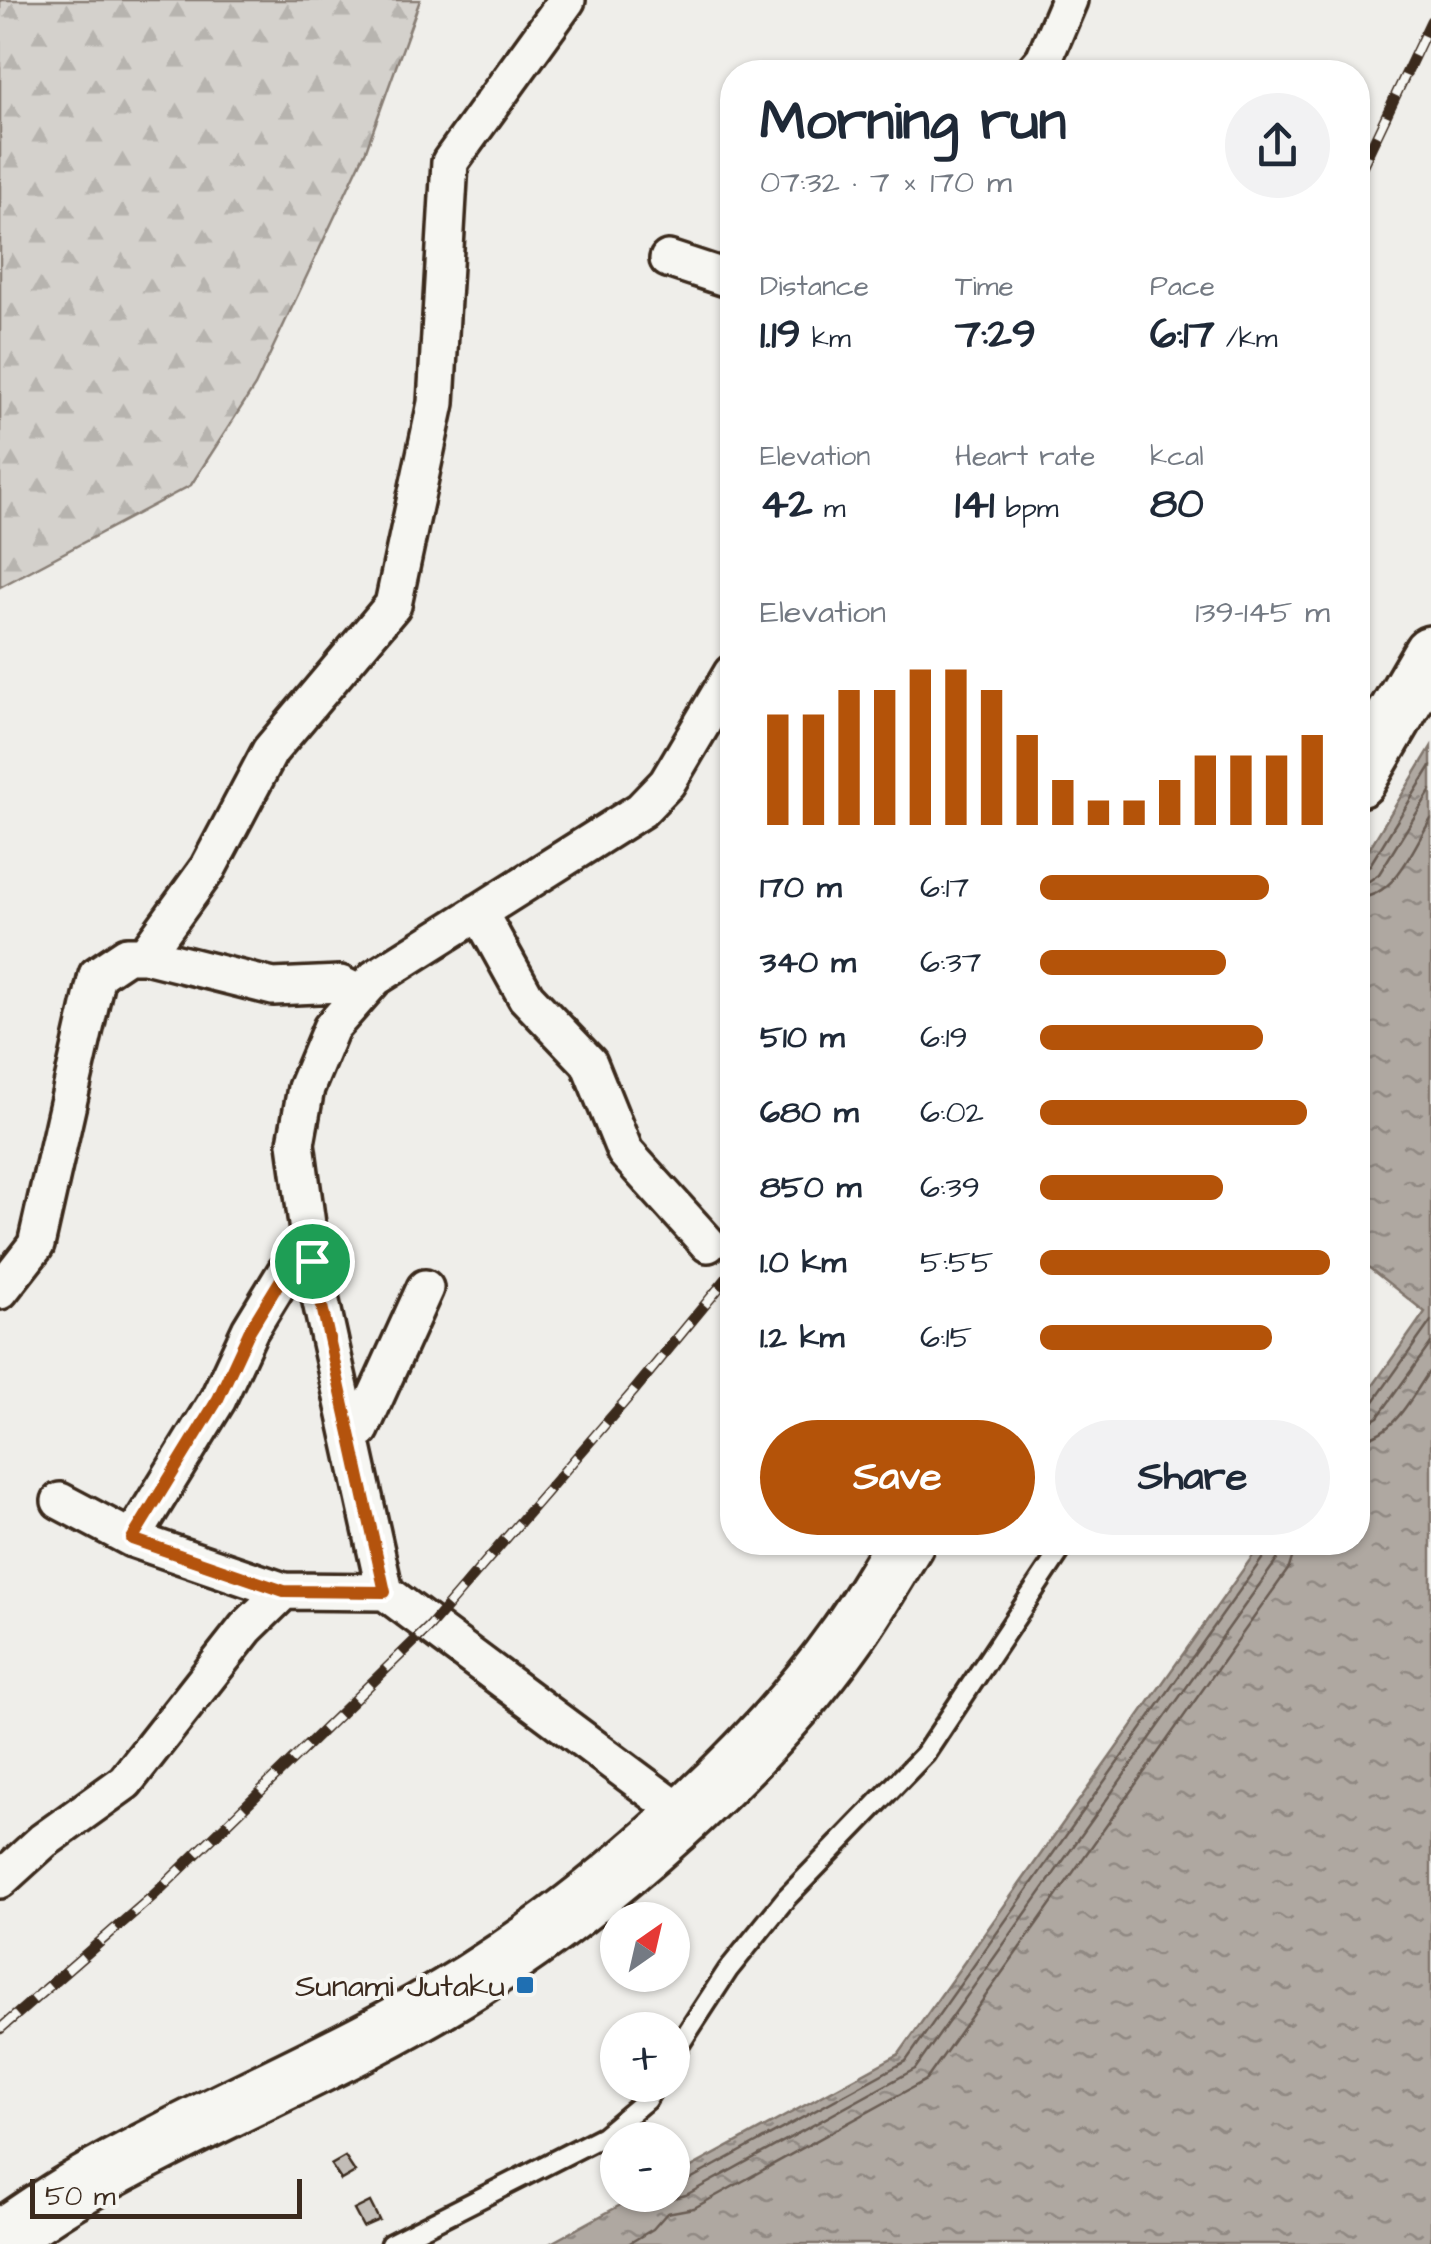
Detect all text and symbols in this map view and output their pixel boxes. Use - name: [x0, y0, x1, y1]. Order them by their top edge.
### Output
- text: Morning run: [760, 84, 1066, 160]
- button: share: [1225, 93, 1330, 198]
- text: 07:32 · 7 × 170 m: [760, 160, 1012, 205]
- text: Distance: [760, 267, 869, 306]
- text: Time: [955, 267, 1014, 306]
- text: Pace: [1150, 267, 1215, 306]
- text: 1.19: [760, 306, 801, 364]
- text: 7:29: [955, 306, 1036, 364]
- text: 6:17: [1150, 306, 1215, 364]
- text: km: [801, 319, 851, 358]
- text: /km: [1215, 319, 1278, 358]
- text: Elevation: [760, 437, 870, 476]
- text: Heart rate: [955, 437, 1096, 476]
- text: kcal: [1150, 437, 1204, 476]
- text: 42: [760, 476, 813, 534]
- text: 141: [955, 476, 994, 534]
- text: 80: [1150, 476, 1204, 534]
- text: m: [813, 489, 846, 528]
- text: bpm: [994, 489, 1059, 528]
- text: Elevation: [760, 590, 886, 635]
- text: 139–145 m: [1195, 590, 1330, 635]
- text: 170 m: [760, 865, 842, 910]
- text: 6:17: [920, 865, 969, 910]
- text: 340 m: [760, 940, 856, 985]
- text: 6:37: [920, 940, 981, 985]
- text: 510 m: [760, 1015, 845, 1060]
- text: 6:19: [920, 1015, 968, 1060]
- text: 680 m: [760, 1090, 859, 1135]
- text: 6:02: [920, 1090, 984, 1135]
- text: 850 m: [760, 1165, 861, 1210]
- text: 6:39: [920, 1165, 980, 1210]
- pin: [270, 1219, 355, 1304]
- icon: arrive: [285, 1234, 340, 1289]
- text: 1.0 km: [760, 1240, 846, 1285]
- text: 5:55: [920, 1240, 993, 1285]
- text: 1.2 km: [760, 1315, 844, 1360]
- text: 6:15: [920, 1315, 972, 1360]
- button: Save: [760, 1420, 1035, 1535]
- button: Share: [1055, 1420, 1330, 1535]
- north arrow: [600, 1902, 690, 1992]
- map controls: [600, 1902, 690, 2212]
- place label: Sunami Jutaku: [295, 1964, 505, 2009]
- marker: Sunami Jutaku: [514, 1974, 536, 1996]
- button: +: [600, 2012, 690, 2102]
- button: −: [600, 2122, 690, 2212]
- scale bar: [30, 2174, 302, 2218]
- text: 50 m: [45, 2177, 116, 2216]

